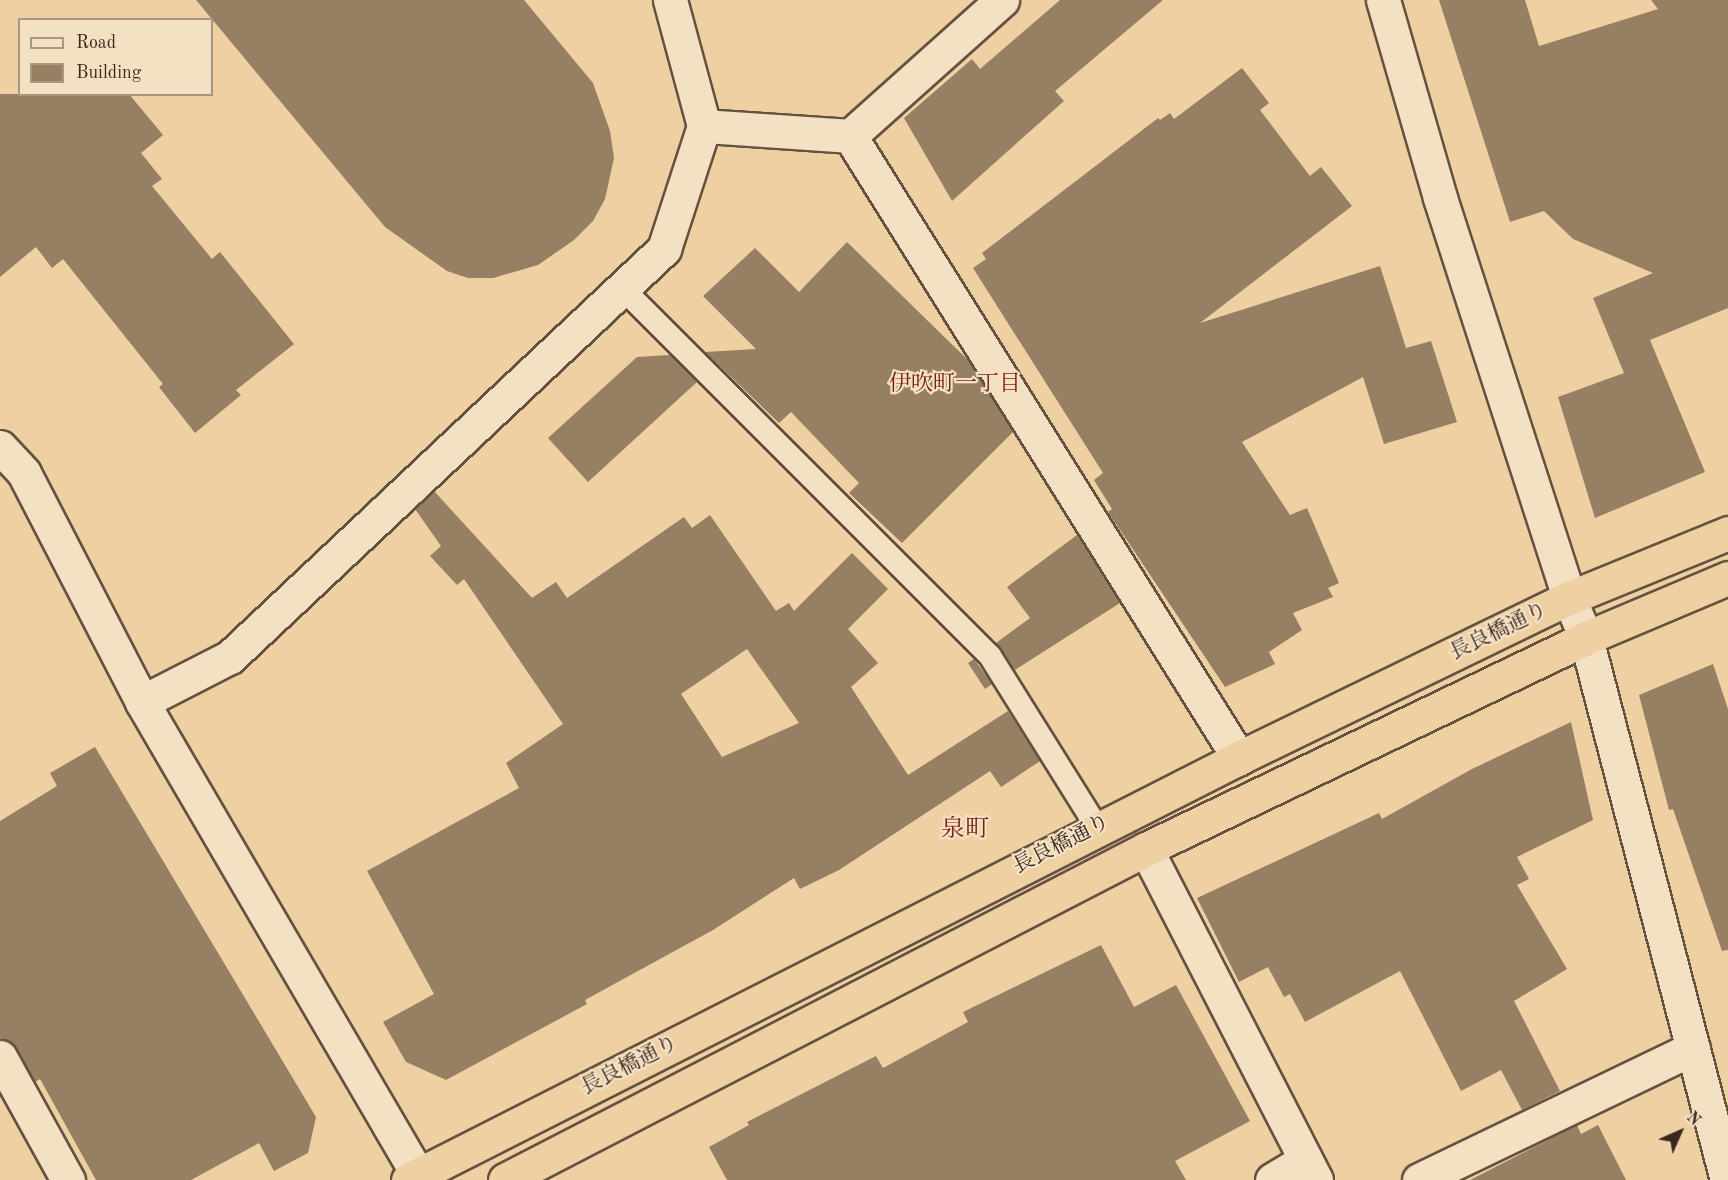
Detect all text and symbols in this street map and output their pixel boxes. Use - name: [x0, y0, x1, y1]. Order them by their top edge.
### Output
- legend: [18, 18, 213, 96]
- text: Road: [76, 34, 116, 52]
- text: Building: [76, 64, 141, 82]
- district label: 伊吹町一丁目: [889, 372, 1021, 398]
- street label: 長良橋通り: [1446, 598, 1552, 666]
- street label: 長良橋通り: [1010, 810, 1114, 880]
- district label: 泉町: [941, 817, 989, 845]
- street label: 長良橋通り: [578, 1031, 682, 1101]
- north arrow: [1650, 1102, 1710, 1162]
- text: N: [1683, 1109, 1703, 1129]

